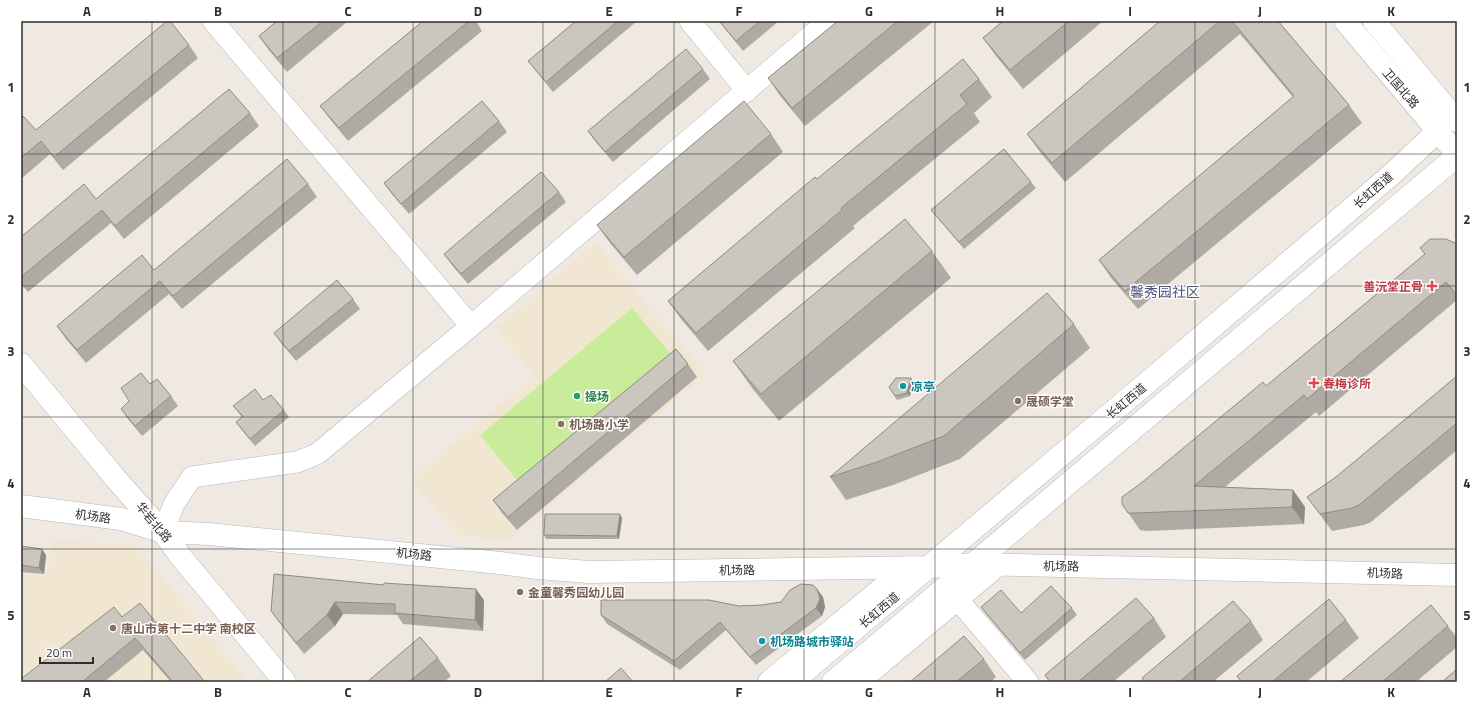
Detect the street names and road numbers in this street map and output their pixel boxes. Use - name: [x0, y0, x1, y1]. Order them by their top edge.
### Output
- street label: 卫国北路: [1378, 64, 1424, 112]
- street label: 长虹西道: [1349, 167, 1397, 213]
- street label: 长虹西道: [1102, 378, 1150, 424]
- street label: 华岩北路: [131, 498, 177, 546]
- street label: 机场路: [74, 504, 112, 528]
- street label: 机场路: [395, 543, 433, 565]
- street label: 机场路: [1043, 556, 1079, 576]
- street label: 机场路: [719, 560, 755, 580]
- street label: 机场路: [1367, 563, 1403, 583]
- street label: 长虹西道: [855, 587, 903, 633]

